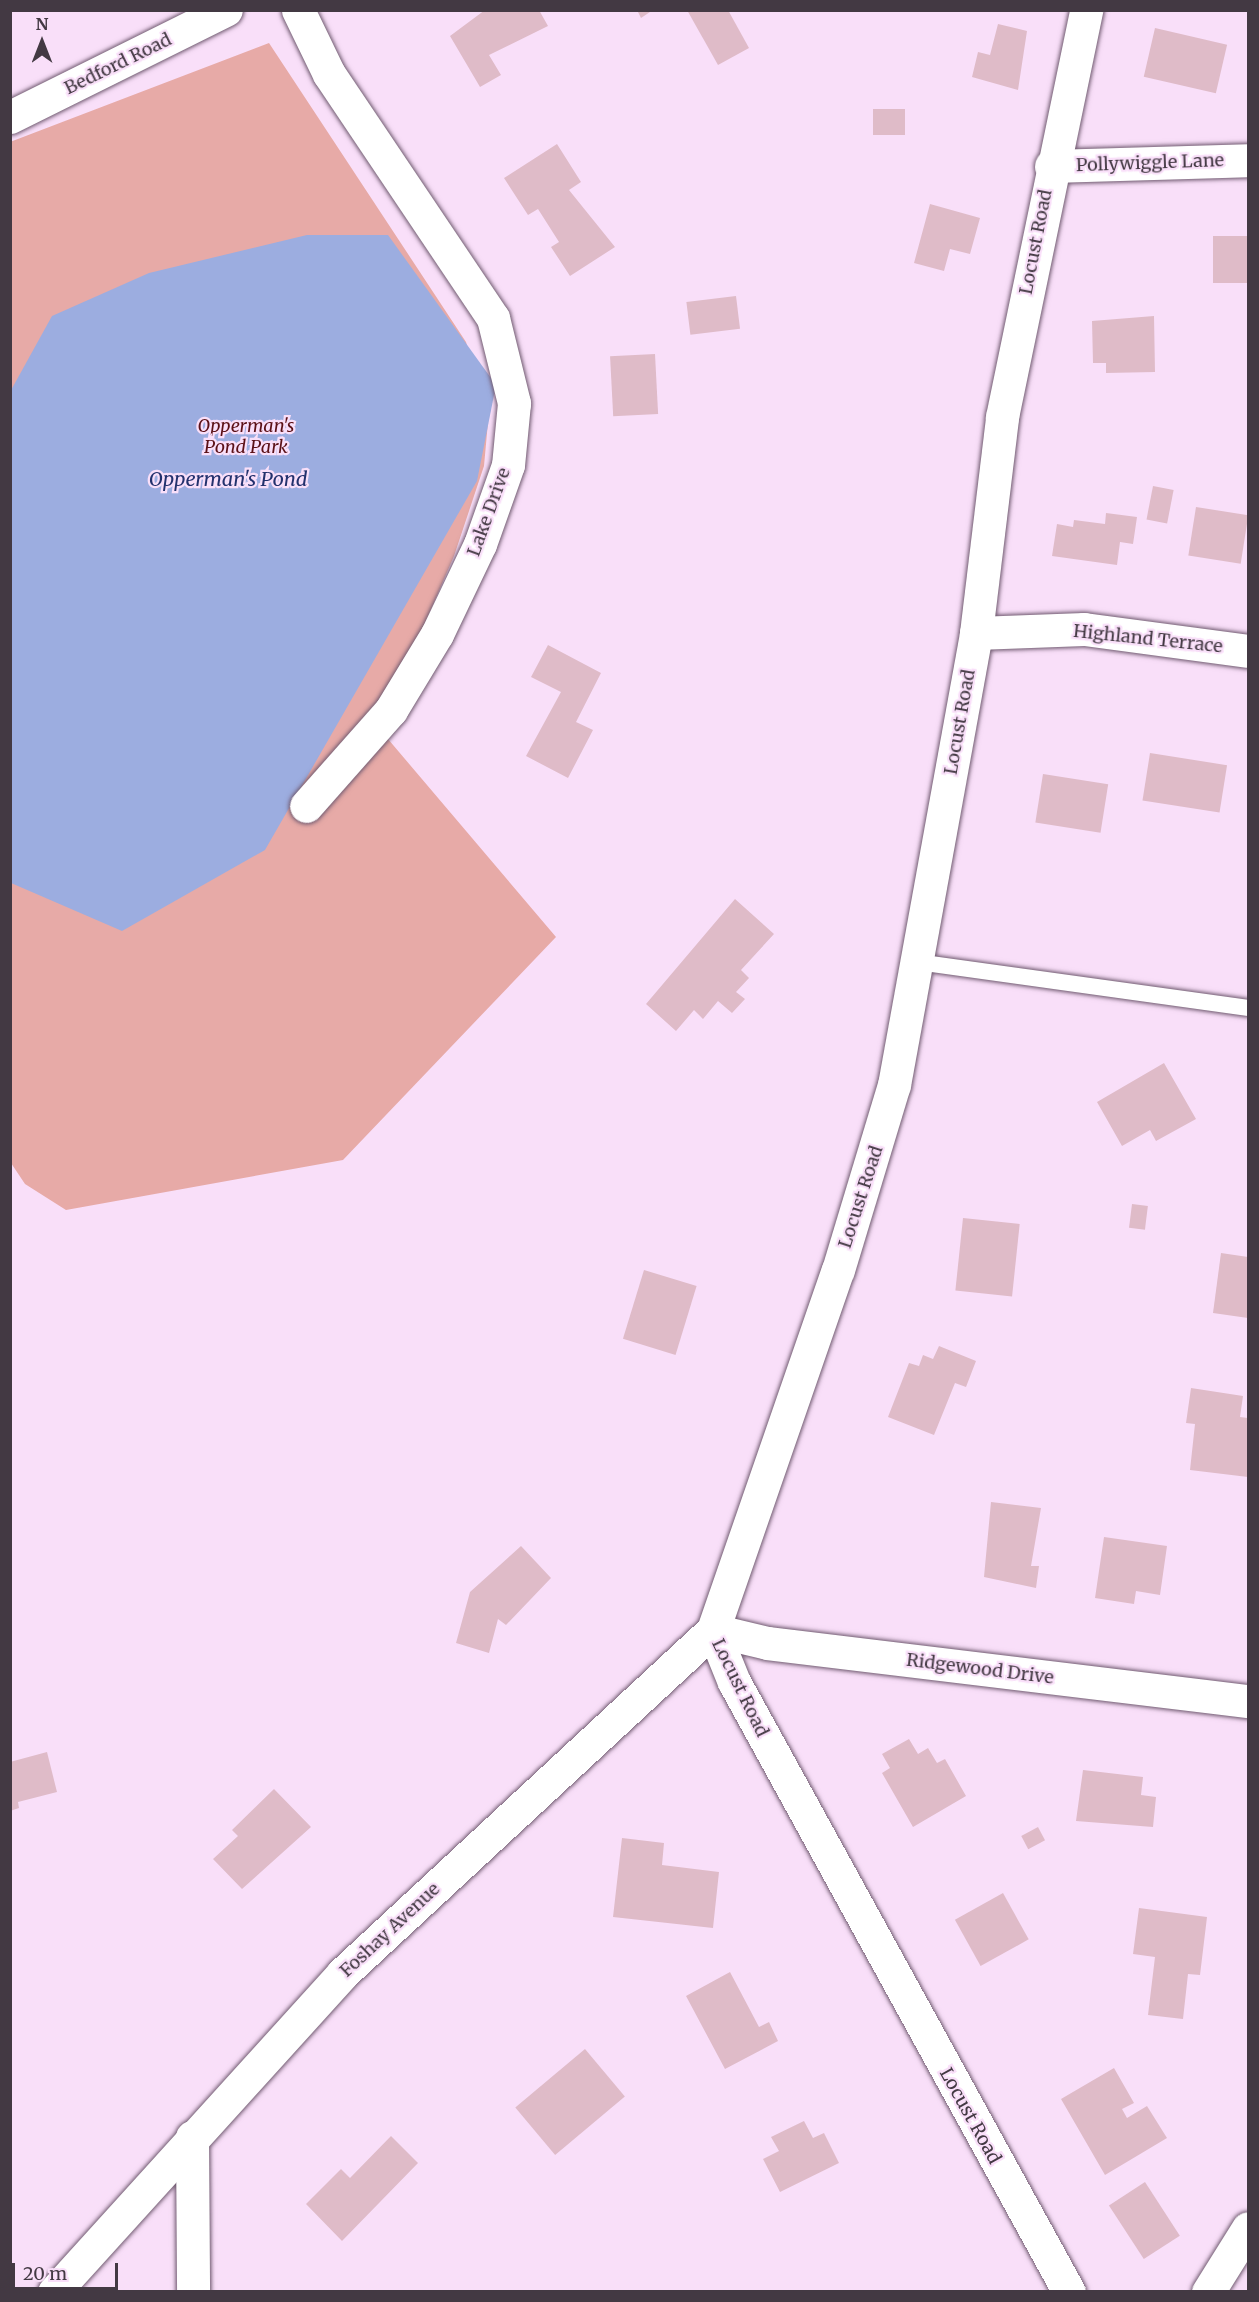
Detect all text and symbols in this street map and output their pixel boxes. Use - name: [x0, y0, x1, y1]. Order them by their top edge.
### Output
- north arrow: [12, 12, 72, 72]
- text: N: [36, 14, 48, 34]
- street label: Bedford Road: [61, 29, 175, 99]
- street label: Pollywiggle Lane: [1076, 150, 1224, 176]
- street label: Locust Road: [1015, 188, 1057, 296]
- park label: Opperman's Pond Park: [198, 416, 294, 458]
- street label: Lake Drive: [463, 465, 515, 559]
- water label: Opperman's Pond: [149, 466, 307, 490]
- street label: Highland Terrace: [1072, 620, 1224, 658]
- street label: Locust Road: [940, 668, 980, 776]
- street label: Locust Road: [834, 1143, 888, 1251]
- street label: Locust Road: [707, 1635, 773, 1741]
- street label: Ridgewood Drive: [905, 1649, 1055, 1689]
- street label: Foshay Avenue: [336, 1878, 444, 1982]
- street label: Locust Road: [935, 2064, 1005, 2168]
- scale bar: [15, 2251, 122, 2289]
- text: 20 m: [23, 2262, 67, 2285]

